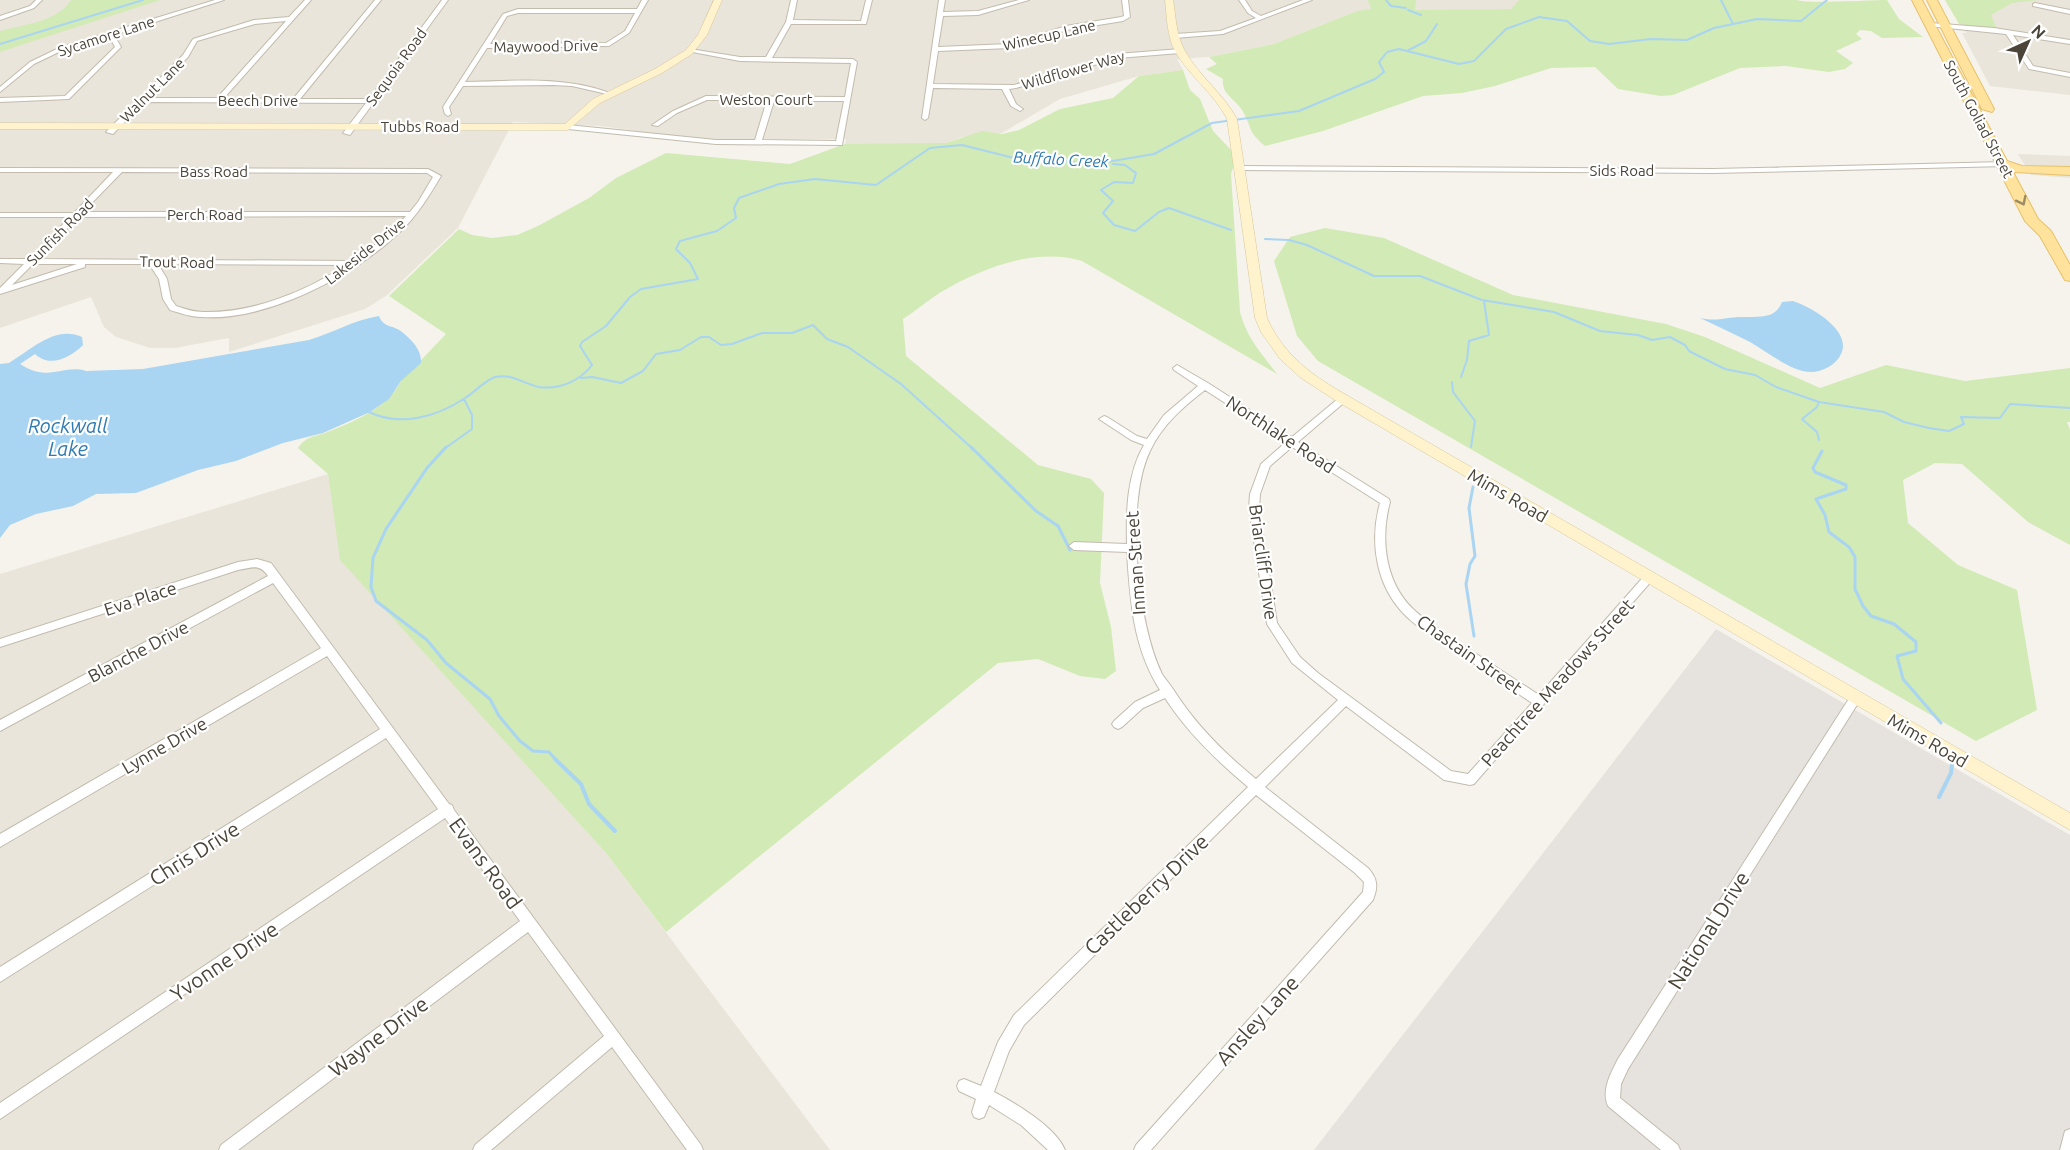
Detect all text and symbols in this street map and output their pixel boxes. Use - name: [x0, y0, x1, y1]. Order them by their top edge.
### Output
- street label: Sycamore Lane: [55, 12, 157, 60]
- north arrow: [1998, 12, 2058, 72]
- street label: Winecup Lane: [1001, 16, 1097, 54]
- text: N: [2028, 21, 2049, 42]
- street label: Sequoia Road: [362, 25, 430, 109]
- street label: Maywood Drive: [493, 37, 599, 55]
- street label: Wildflower Way: [1019, 47, 1127, 93]
- street label: Walnut Lane: [116, 54, 188, 126]
- street label: South Goliad Street: [1941, 57, 2017, 181]
- street label: Weston Court: [719, 91, 813, 108]
- street label: Beech Drive: [218, 92, 298, 109]
- street label: Tubbs Road: [381, 118, 459, 135]
- water label: Buffalo Creek: [1013, 148, 1110, 172]
- street label: Sids Road: [1590, 162, 1654, 179]
- street label: Bass Road: [180, 163, 248, 180]
- street label: Sunfish Road: [23, 195, 97, 269]
- one-way arrow: [2015, 195, 2027, 206]
- street label: Perch Road: [167, 206, 243, 223]
- street label: Lakeside Drive: [322, 214, 408, 288]
- street label: Trout Road: [139, 253, 215, 271]
- street label: Northlake Road: [1223, 391, 1339, 477]
- water label: Rockwall Lake: [28, 414, 108, 460]
- street label: Mims Road: [1464, 464, 1552, 526]
- street label: Briarcliff Drive: [1246, 503, 1282, 621]
- street label: Inman Street: [1121, 510, 1149, 616]
- street label: Eva Place: [101, 577, 179, 619]
- street label: Peachtree Meadows Street: [1477, 594, 1637, 770]
- street label: Chastain Street: [1414, 610, 1526, 698]
- street label: Blanche Drive: [84, 616, 192, 686]
- street label: Mims Road: [1884, 709, 1972, 771]
- street label: Lynne Drive: [118, 713, 210, 777]
- street label: Evans Road: [445, 813, 527, 913]
- street label: Chris Drive: [145, 816, 243, 890]
- street label: Castleberry Drive: [1079, 829, 1213, 959]
- street label: National Drive: [1662, 867, 1754, 993]
- street label: Yvonne Drive: [166, 916, 282, 1006]
- street label: Ansley Lane: [1211, 970, 1303, 1070]
- street label: Wayne Drive: [324, 991, 432, 1081]

